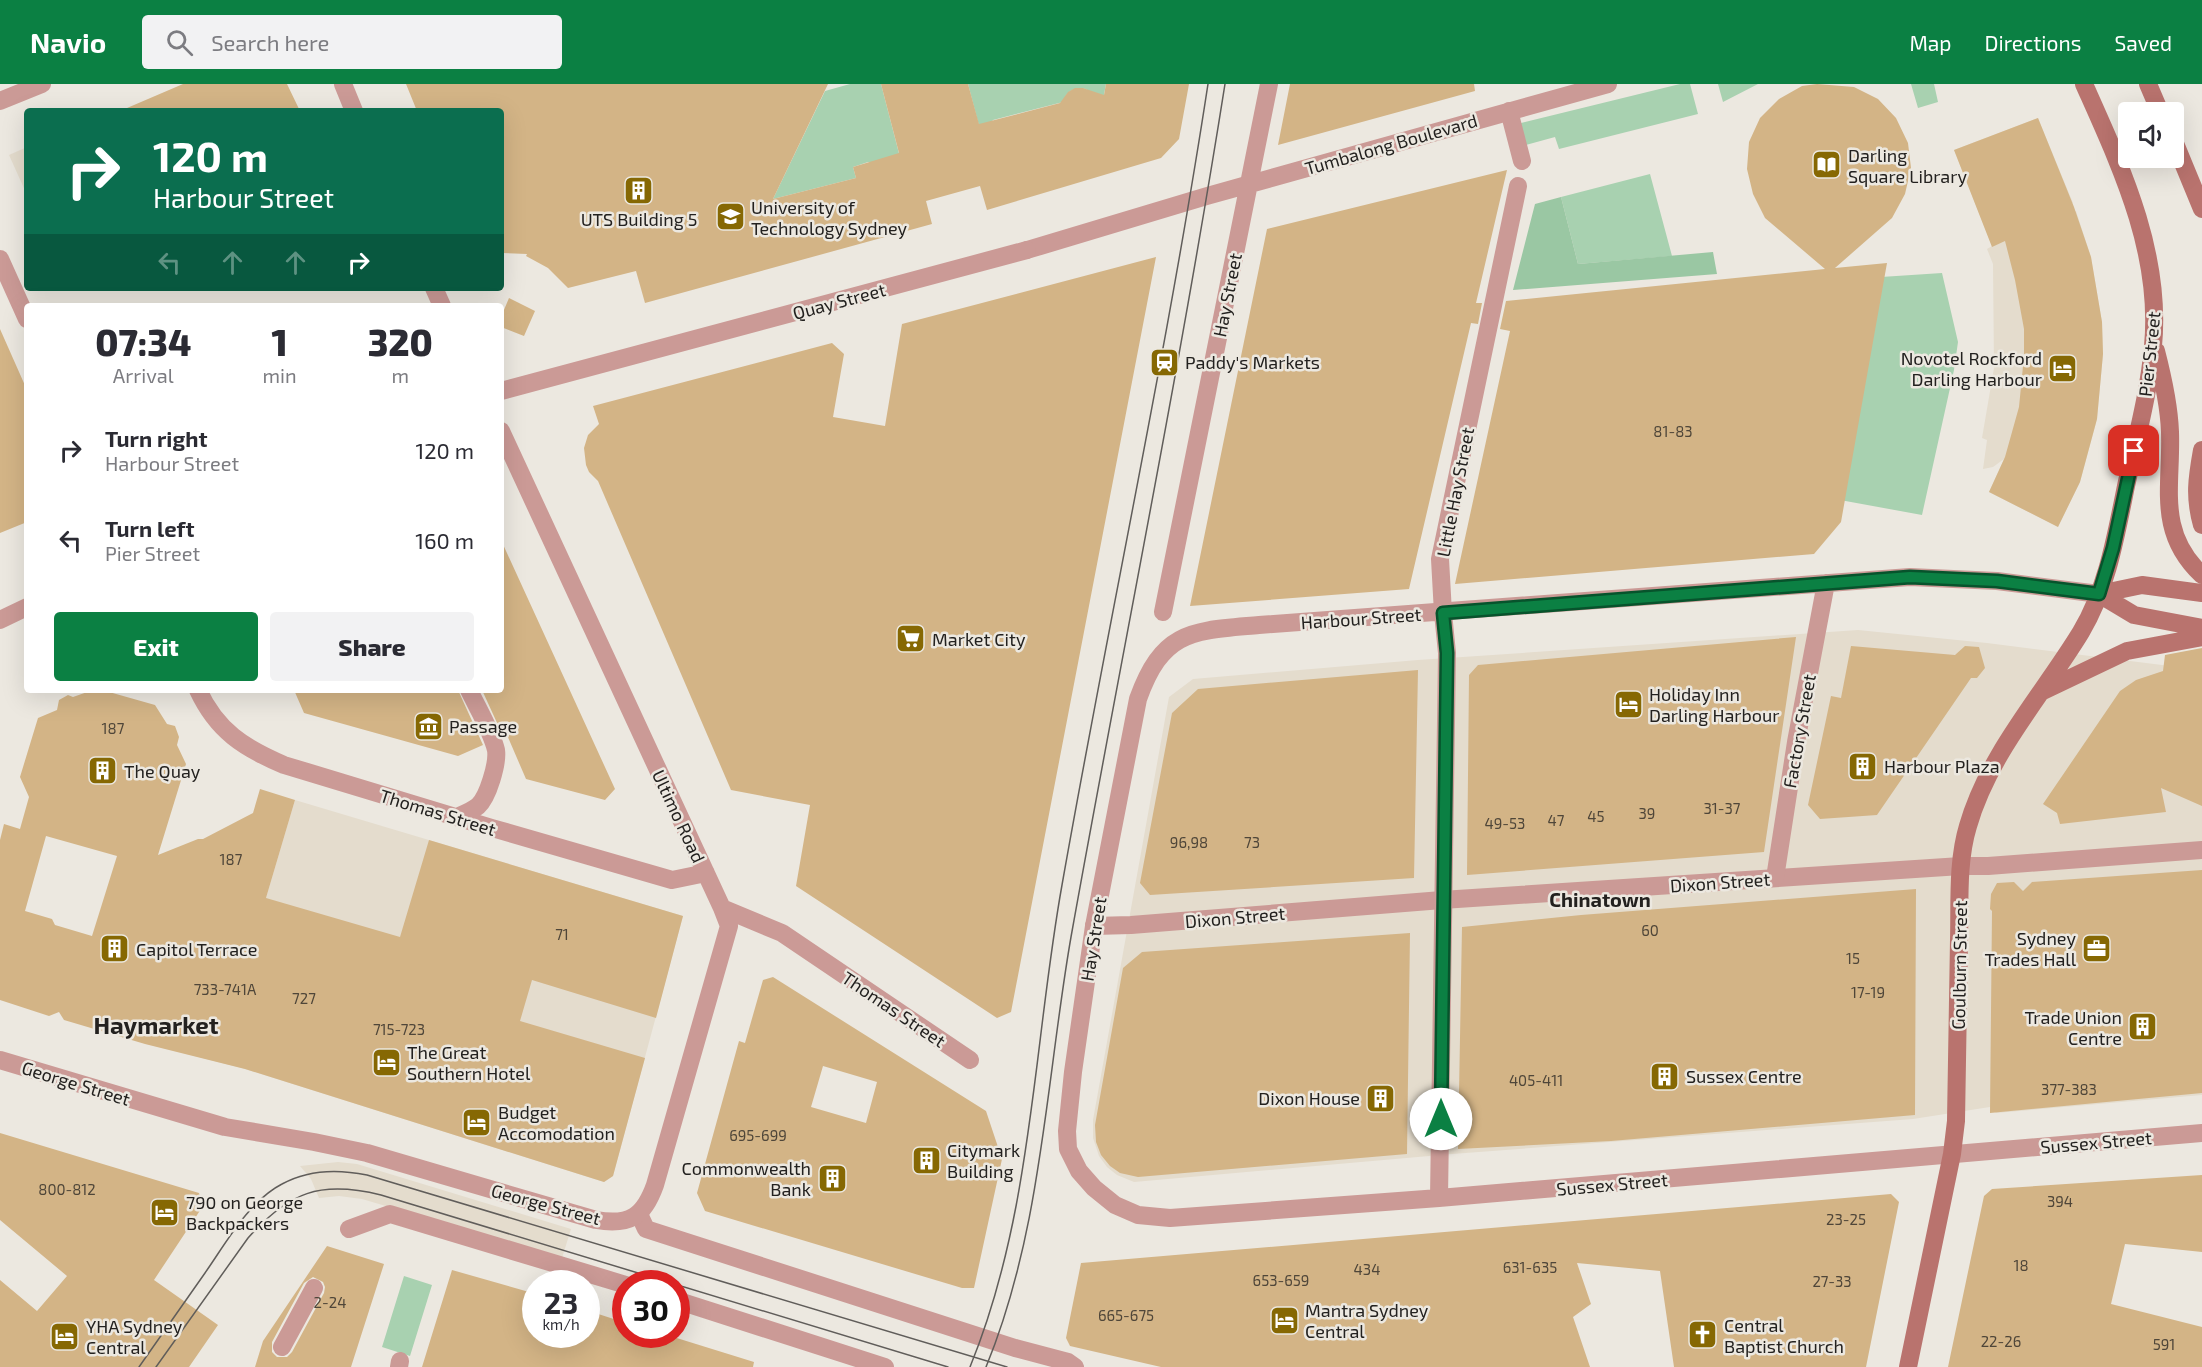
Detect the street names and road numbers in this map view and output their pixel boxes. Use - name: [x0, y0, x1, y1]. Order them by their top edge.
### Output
- street label: Tumbalong Boulevard: [1302, 109, 1480, 179]
- street label: Hay Street: [1208, 251, 1246, 339]
- street label: Quay Street: [790, 278, 888, 324]
- street label: Pier Street: [2134, 310, 2164, 398]
- street label: Little Hay Street: [1432, 425, 1478, 559]
- street label: Harbour Street: [1300, 603, 1422, 633]
- street label: Factory Street: [1778, 672, 1820, 790]
- street label: Ultimo Road: [648, 766, 710, 866]
- street label: Thomas Street: [377, 784, 499, 840]
- street label: Dixon Street: [1669, 868, 1771, 896]
- street label: Hay Street: [1075, 895, 1111, 983]
- street label: Goulburn Street: [1947, 900, 1971, 1030]
- street label: Dixon Street: [1184, 902, 1286, 932]
- street label: Thomas Street: [838, 966, 950, 1052]
- street label: George Street: [19, 1056, 133, 1110]
- street label: Sussex Street: [2039, 1126, 2153, 1158]
- street label: Sussex Street: [1555, 1168, 1669, 1200]
- street label: George Street: [489, 1179, 603, 1229]

